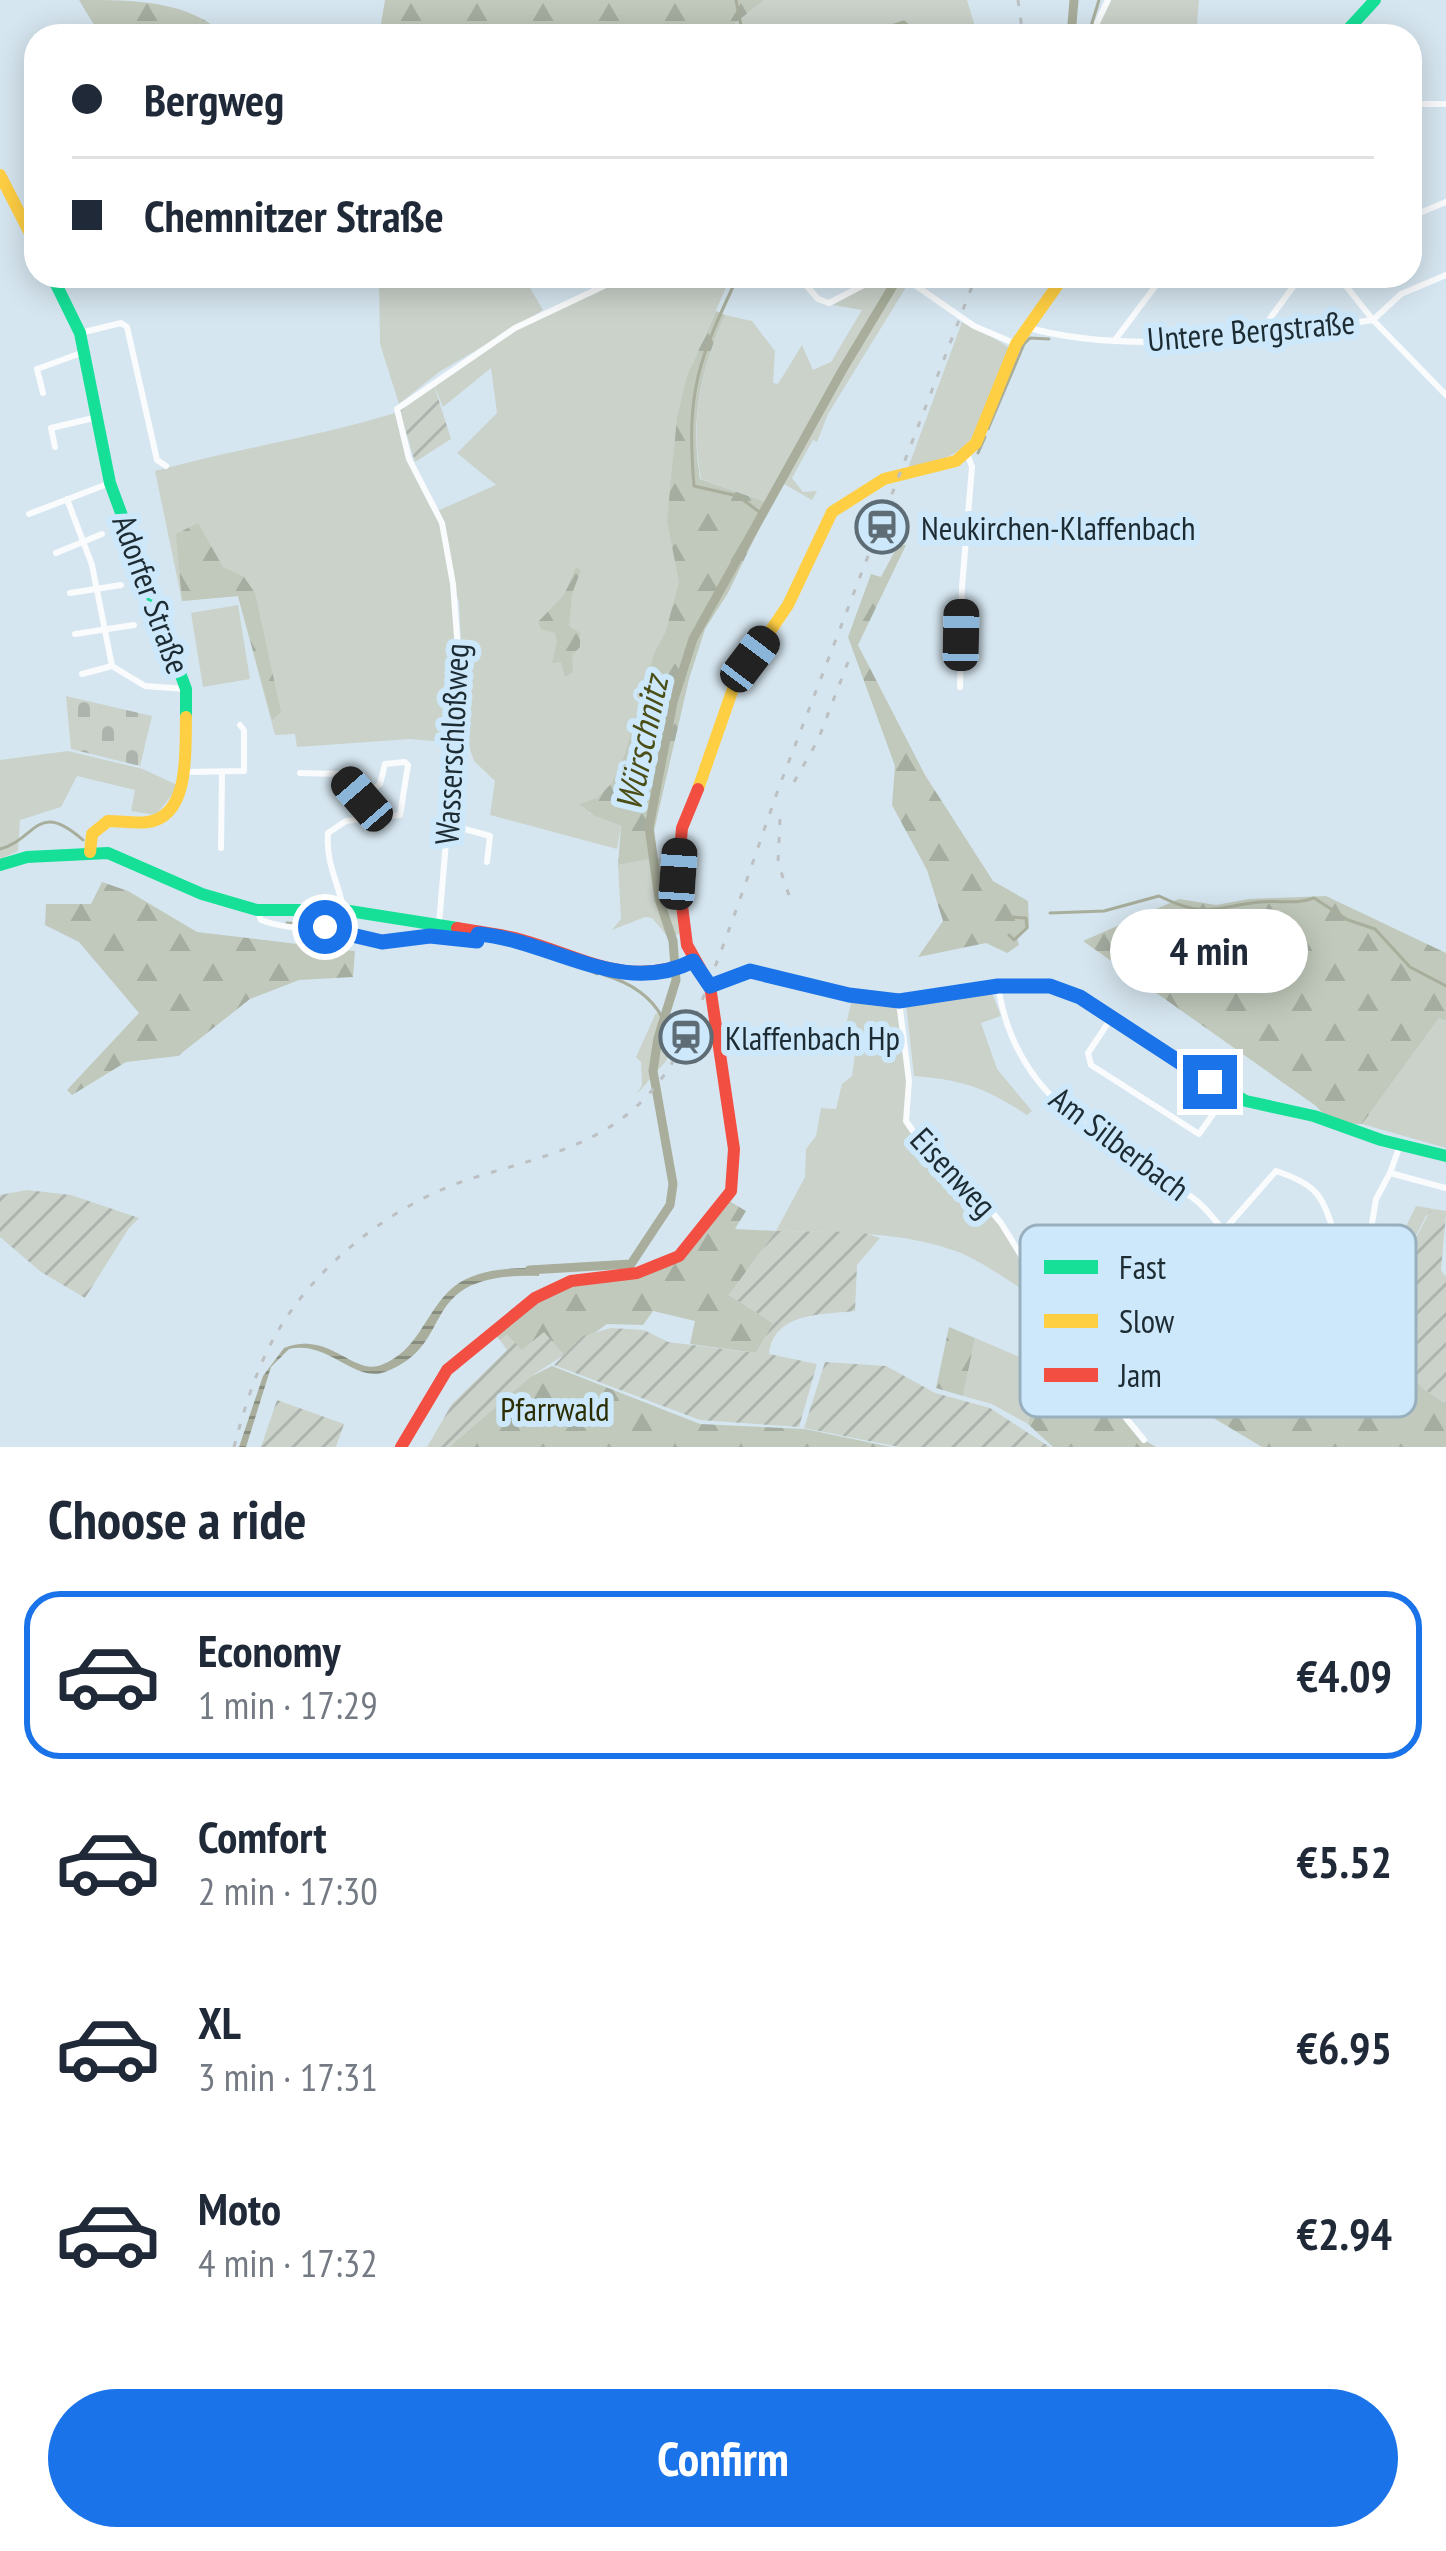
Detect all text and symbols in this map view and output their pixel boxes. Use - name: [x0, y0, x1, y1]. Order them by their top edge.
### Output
- text: Bergweg: [144, 70, 284, 128]
- text: Chemnitzer Straße: [144, 186, 444, 244]
- street label: Untere Bergstraße: [1145, 299, 1357, 361]
- station icon: Neukirchen-Klaffenbach: [854, 499, 910, 555]
- place label: Neukirchen-Klaffenbach: [921, 506, 1195, 549]
- street label: Adorfer Straße: [103, 509, 201, 679]
- car: [942, 599, 980, 671]
- car: [714, 619, 786, 699]
- street label: Wasserschloßweg: [424, 642, 478, 846]
- water label: Würschnitz: [604, 668, 679, 814]
- car: [325, 760, 399, 838]
- car: [658, 837, 698, 911]
- route start: [298, 900, 352, 954]
- callout: 4 min: [1111, 908, 1309, 992]
- text: 4 min: [1170, 925, 1248, 976]
- station icon: Klaffenbach Hp: [658, 1009, 714, 1065]
- place label: Klaffenbach Hp: [725, 1016, 900, 1059]
- route end: [1183, 1055, 1237, 1109]
- street label: Am Silberbach: [1042, 1077, 1198, 1209]
- street label: Eisenweg: [902, 1118, 1006, 1226]
- legend: [1020, 1225, 1416, 1417]
- text: Fast: [1119, 1245, 1166, 1288]
- text: Slow: [1119, 1299, 1175, 1342]
- text: Jam: [1118, 1353, 1162, 1396]
- park label: Pfarrwald: [500, 1387, 610, 1430]
- text: Choose a ride: [48, 1484, 307, 1554]
- icon: car: [54, 1621, 162, 1729]
- text: Economy: [198, 1621, 341, 1679]
- text: €4.09: [1296, 1646, 1392, 1704]
- text: 1 min · 17:29: [198, 1679, 378, 1730]
- icon: car: [54, 1807, 162, 1915]
- text: Comfort: [198, 1807, 327, 1865]
- text: €5.52: [1296, 1832, 1392, 1890]
- text: 2 min · 17:30: [198, 1865, 378, 1916]
- icon: car: [54, 1993, 162, 2101]
- text: XL: [198, 1993, 241, 2051]
- text: €6.95: [1296, 2018, 1392, 2076]
- text: 3 min · 17:31: [198, 2051, 378, 2102]
- icon: car: [54, 2179, 162, 2287]
- text: Moto: [198, 2179, 281, 2237]
- text: €2.94: [1296, 2204, 1392, 2262]
- text: 4 min · 17:32: [198, 2237, 378, 2288]
- button: Confirm: [48, 2389, 1398, 2527]

